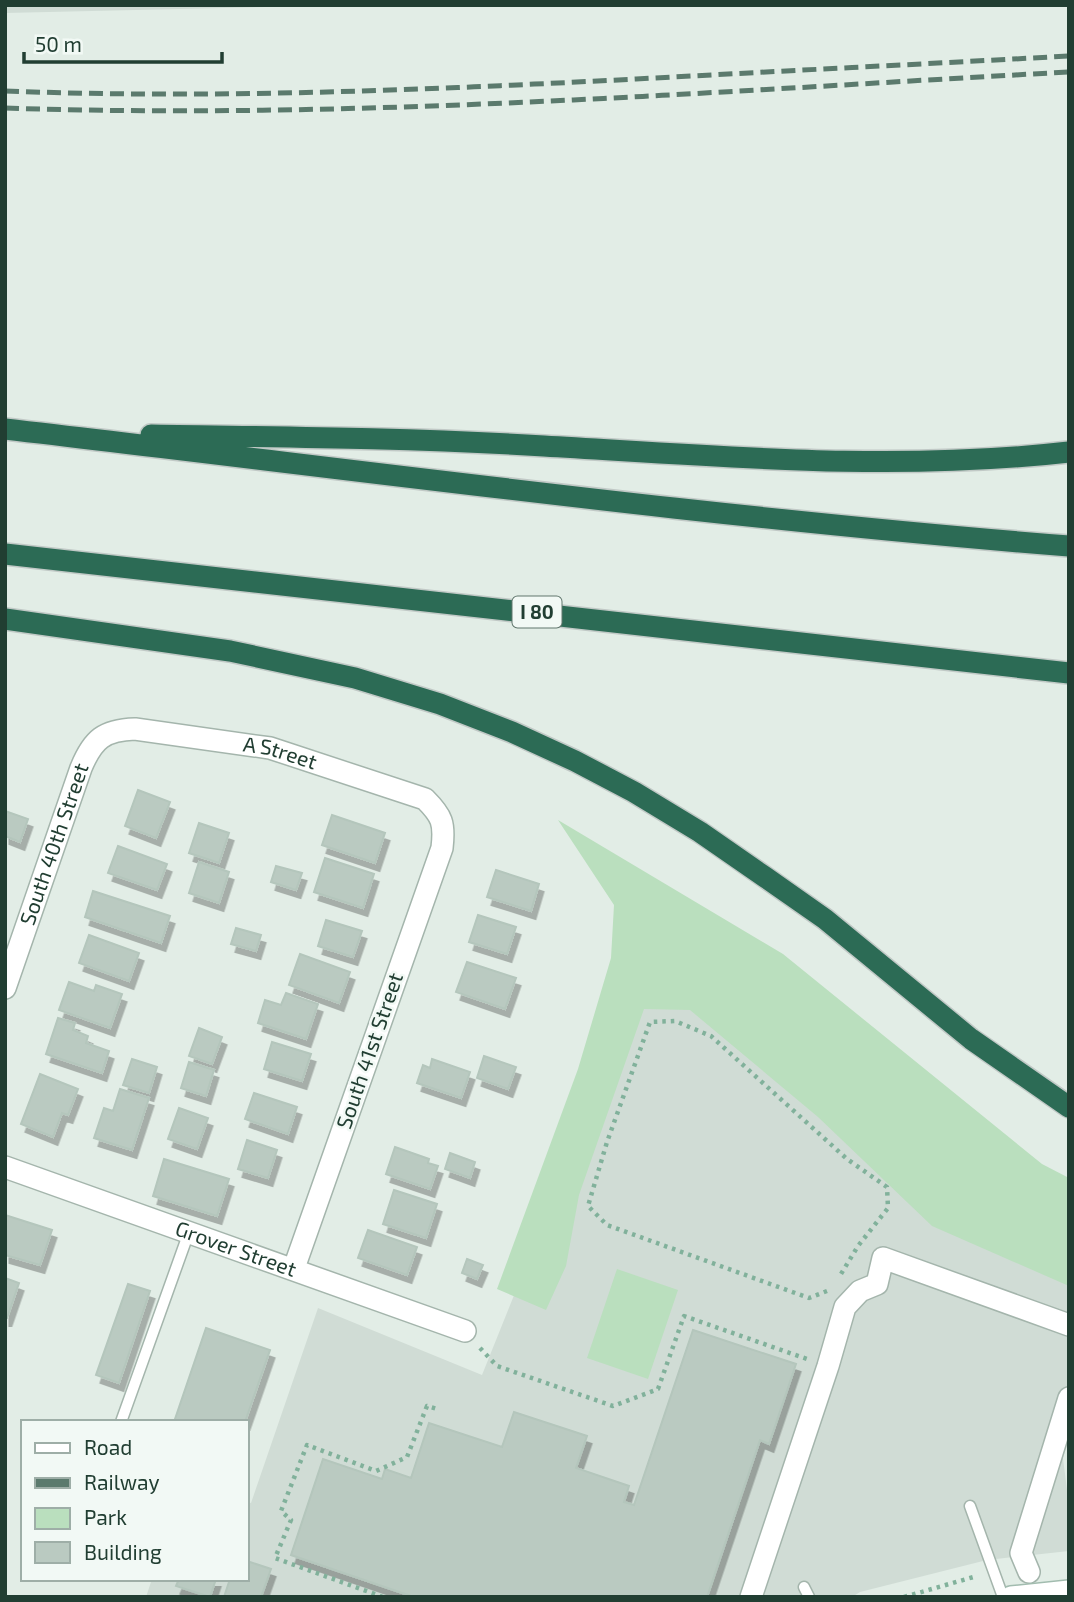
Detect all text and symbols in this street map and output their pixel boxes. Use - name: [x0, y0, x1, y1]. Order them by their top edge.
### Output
- scale bar: [24, 21, 222, 65]
- text: 50 m: [35, 31, 82, 56]
- road number: I 80: [512, 596, 562, 628]
- street label: A Street: [242, 730, 320, 774]
- street label: South 40th Street: [14, 760, 93, 928]
- street label: South 41st Street: [330, 969, 407, 1132]
- street label: Grover Street: [172, 1215, 300, 1281]
- legend: [21, 1420, 248, 1581]
- text: Road: [84, 1434, 132, 1459]
- text: Railway: [84, 1469, 160, 1494]
- text: Park: [84, 1504, 127, 1529]
- text: Building: [84, 1539, 162, 1564]

